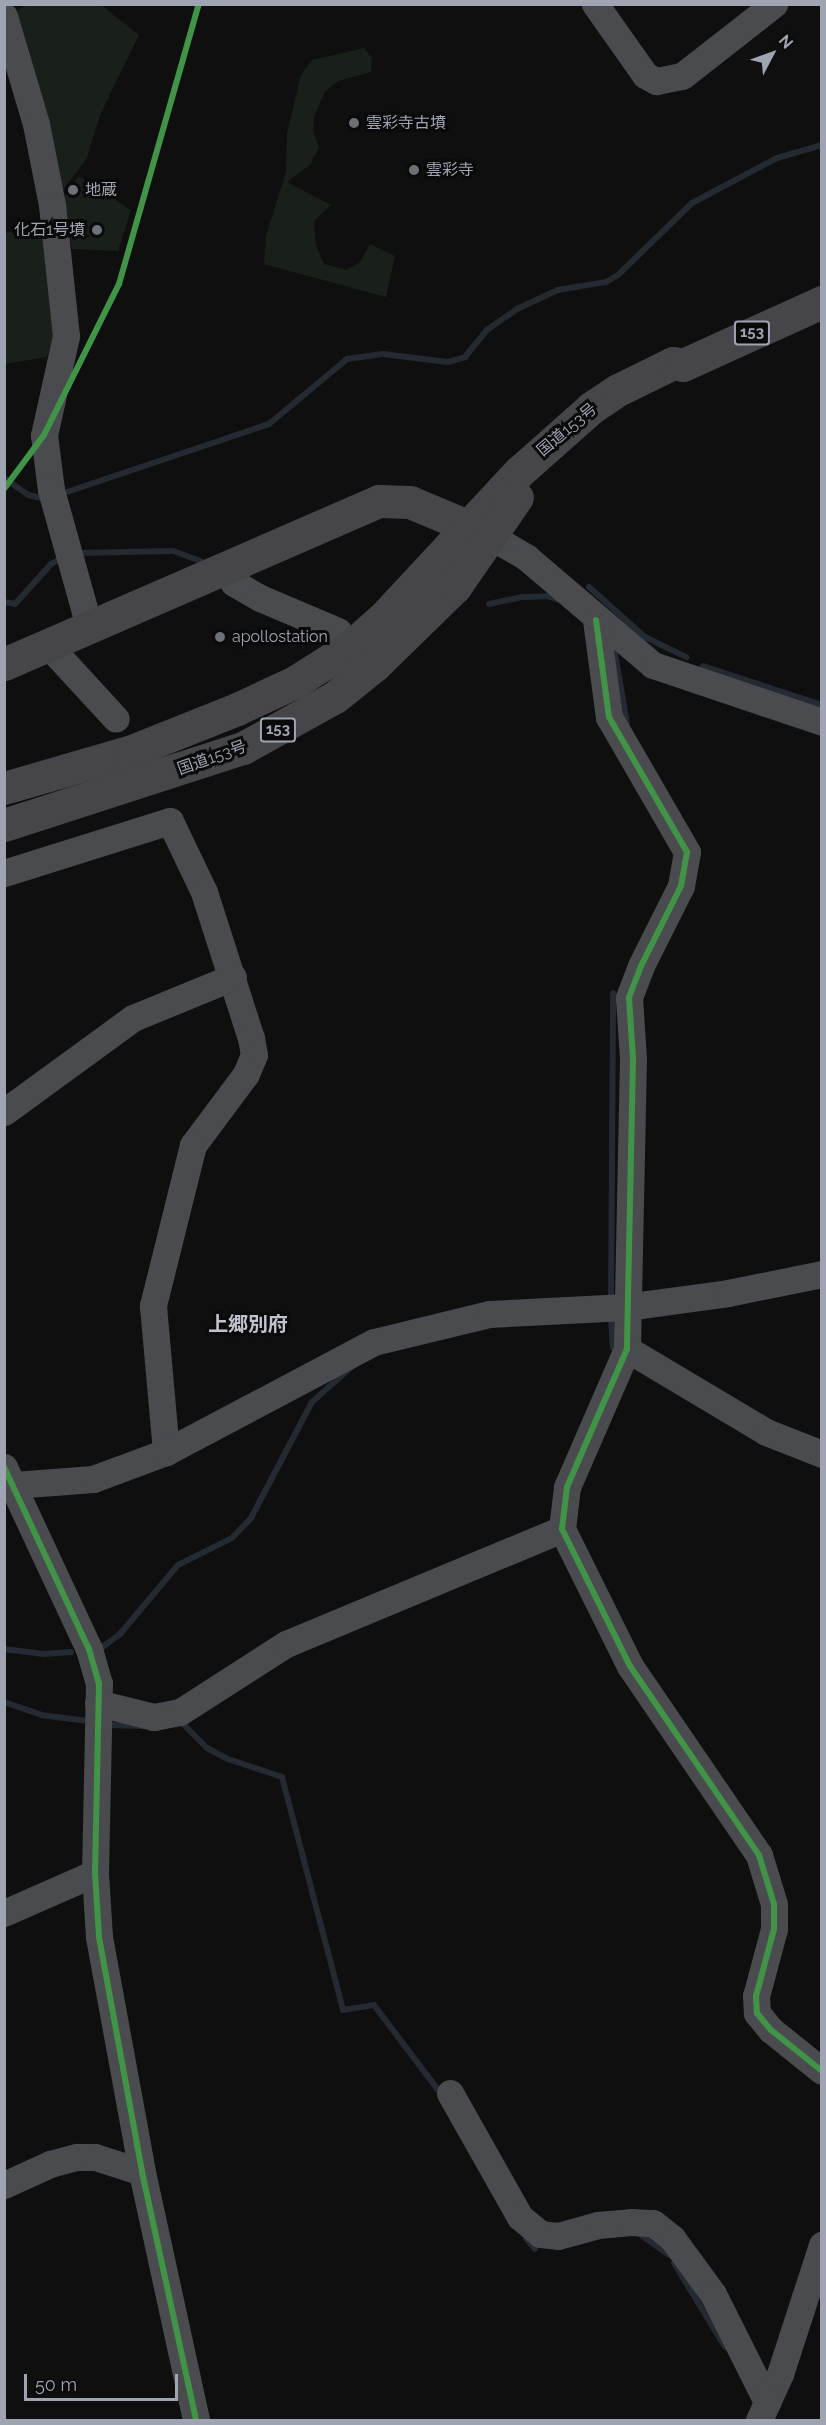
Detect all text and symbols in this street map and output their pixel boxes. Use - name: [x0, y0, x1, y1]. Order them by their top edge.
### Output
- north arrow: [742, 24, 802, 84]
- text: N: [775, 31, 797, 53]
- place label: 雲彩寺古墳: [366, 113, 446, 133]
- marker: 雲彩寺古墳: [347, 116, 361, 130]
- place label: 雲彩寺: [426, 160, 474, 180]
- marker: 雲彩寺: [407, 163, 421, 177]
- place label: 地蔵: [85, 180, 117, 200]
- marker: 地蔵: [66, 183, 80, 197]
- place label: 化石1号墳: [14, 220, 85, 240]
- marker: 化石1号墳: [90, 223, 104, 237]
- road number: 153: [732, 321, 771, 345]
- street label: 国道153号: [533, 399, 601, 461]
- place label: apollostation: [232, 627, 328, 647]
- marker: apollostation: [213, 630, 227, 644]
- road number: 153: [258, 718, 298, 742]
- street label: 国道153号: [175, 737, 249, 779]
- district label: 上郷別府: [208, 1312, 288, 1336]
- scale bar: [27, 2362, 182, 2400]
- text: 50 m: [35, 2374, 77, 2395]

